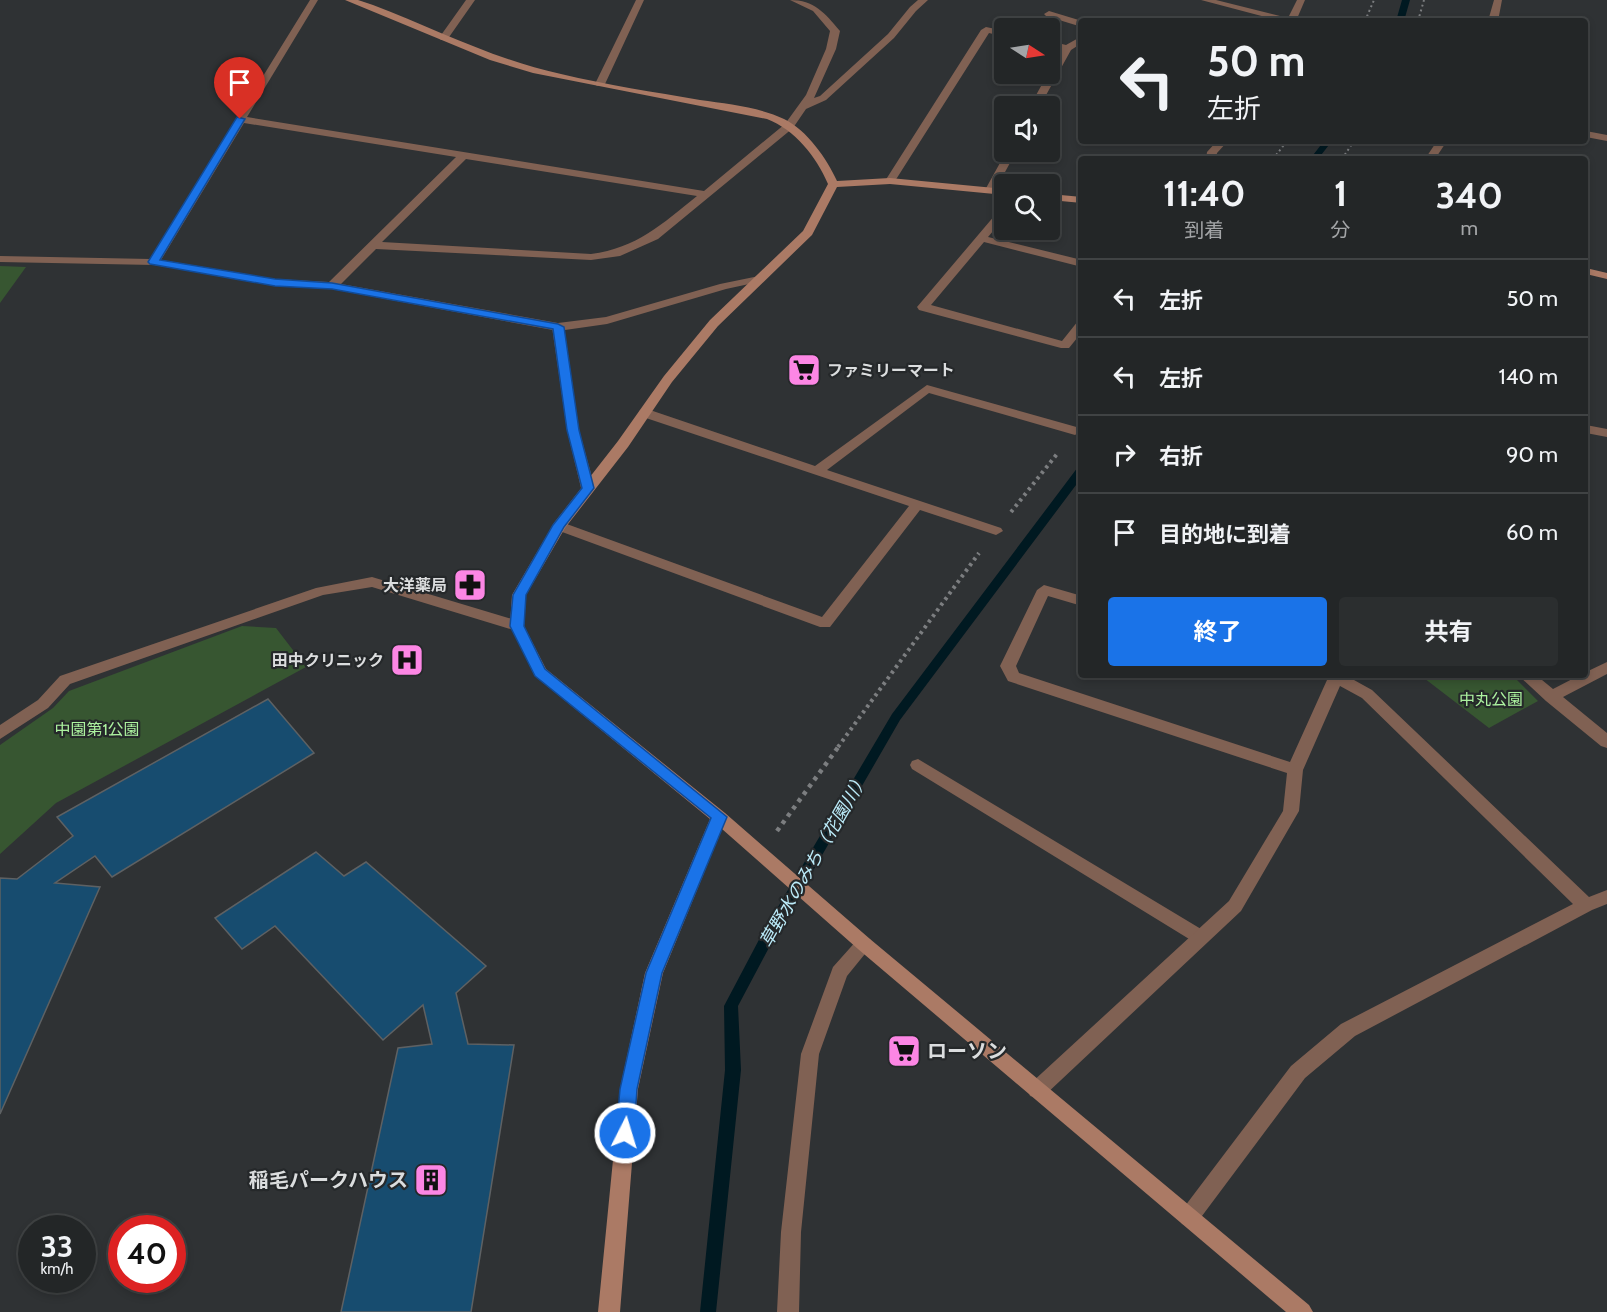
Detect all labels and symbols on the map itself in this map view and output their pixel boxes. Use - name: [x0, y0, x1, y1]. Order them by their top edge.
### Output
- north arrow: [994, 18, 1060, 84]
- pin: [214, 57, 265, 119]
- supermarket icon: ファミリーマート: [786, 352, 822, 388]
- place label: ファミリーマート: [827, 361, 955, 380]
- pharmacy icon: 大洋薬局: [452, 567, 488, 603]
- place label: 大洋薬局: [383, 576, 447, 595]
- hospital icon: 田中クリニック: [389, 642, 425, 678]
- place label: 田中クリニック: [272, 651, 384, 670]
- park label: 中丸公園: [1459, 690, 1523, 709]
- park label: 中園第1公園: [54, 720, 140, 739]
- water label: 草野水のみち（花園川）: [755, 769, 873, 951]
- supermarket icon: ローソン: [886, 1033, 922, 1069]
- place label: ローソン: [927, 1039, 1007, 1063]
- position arrow: [593, 1101, 657, 1165]
- building icon: 稲毛パークハウス: [413, 1162, 449, 1198]
- place label: 稲毛パークハウス: [249, 1168, 408, 1192]
- speed limit sign: 40: [108, 1215, 186, 1293]

